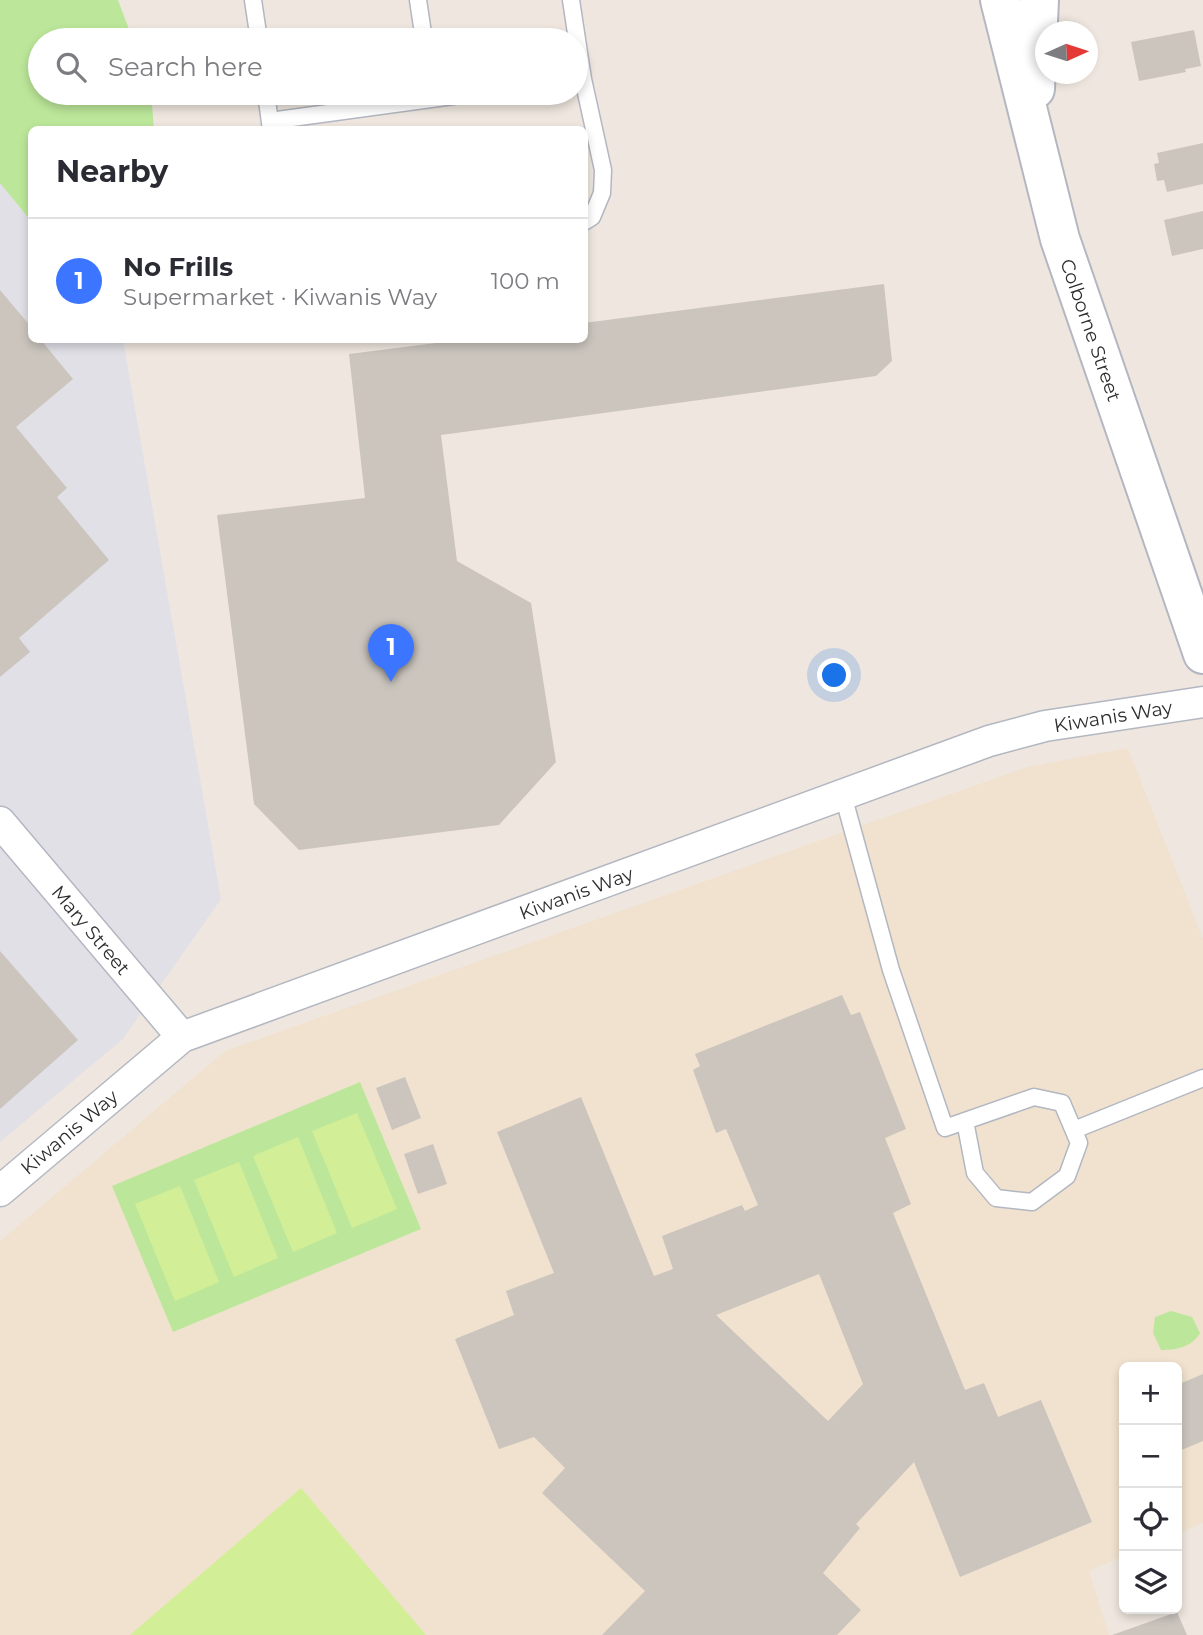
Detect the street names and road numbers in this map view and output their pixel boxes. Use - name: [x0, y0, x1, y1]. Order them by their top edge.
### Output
- street label: Colborne Street: [1055, 256, 1126, 405]
- street label: Kiwanis Way: [1052, 696, 1175, 737]
- street label: Kiwanis Way: [516, 862, 637, 925]
- street label: Mary Street: [47, 881, 135, 980]
- street label: Kiwanis Way: [16, 1085, 123, 1180]

